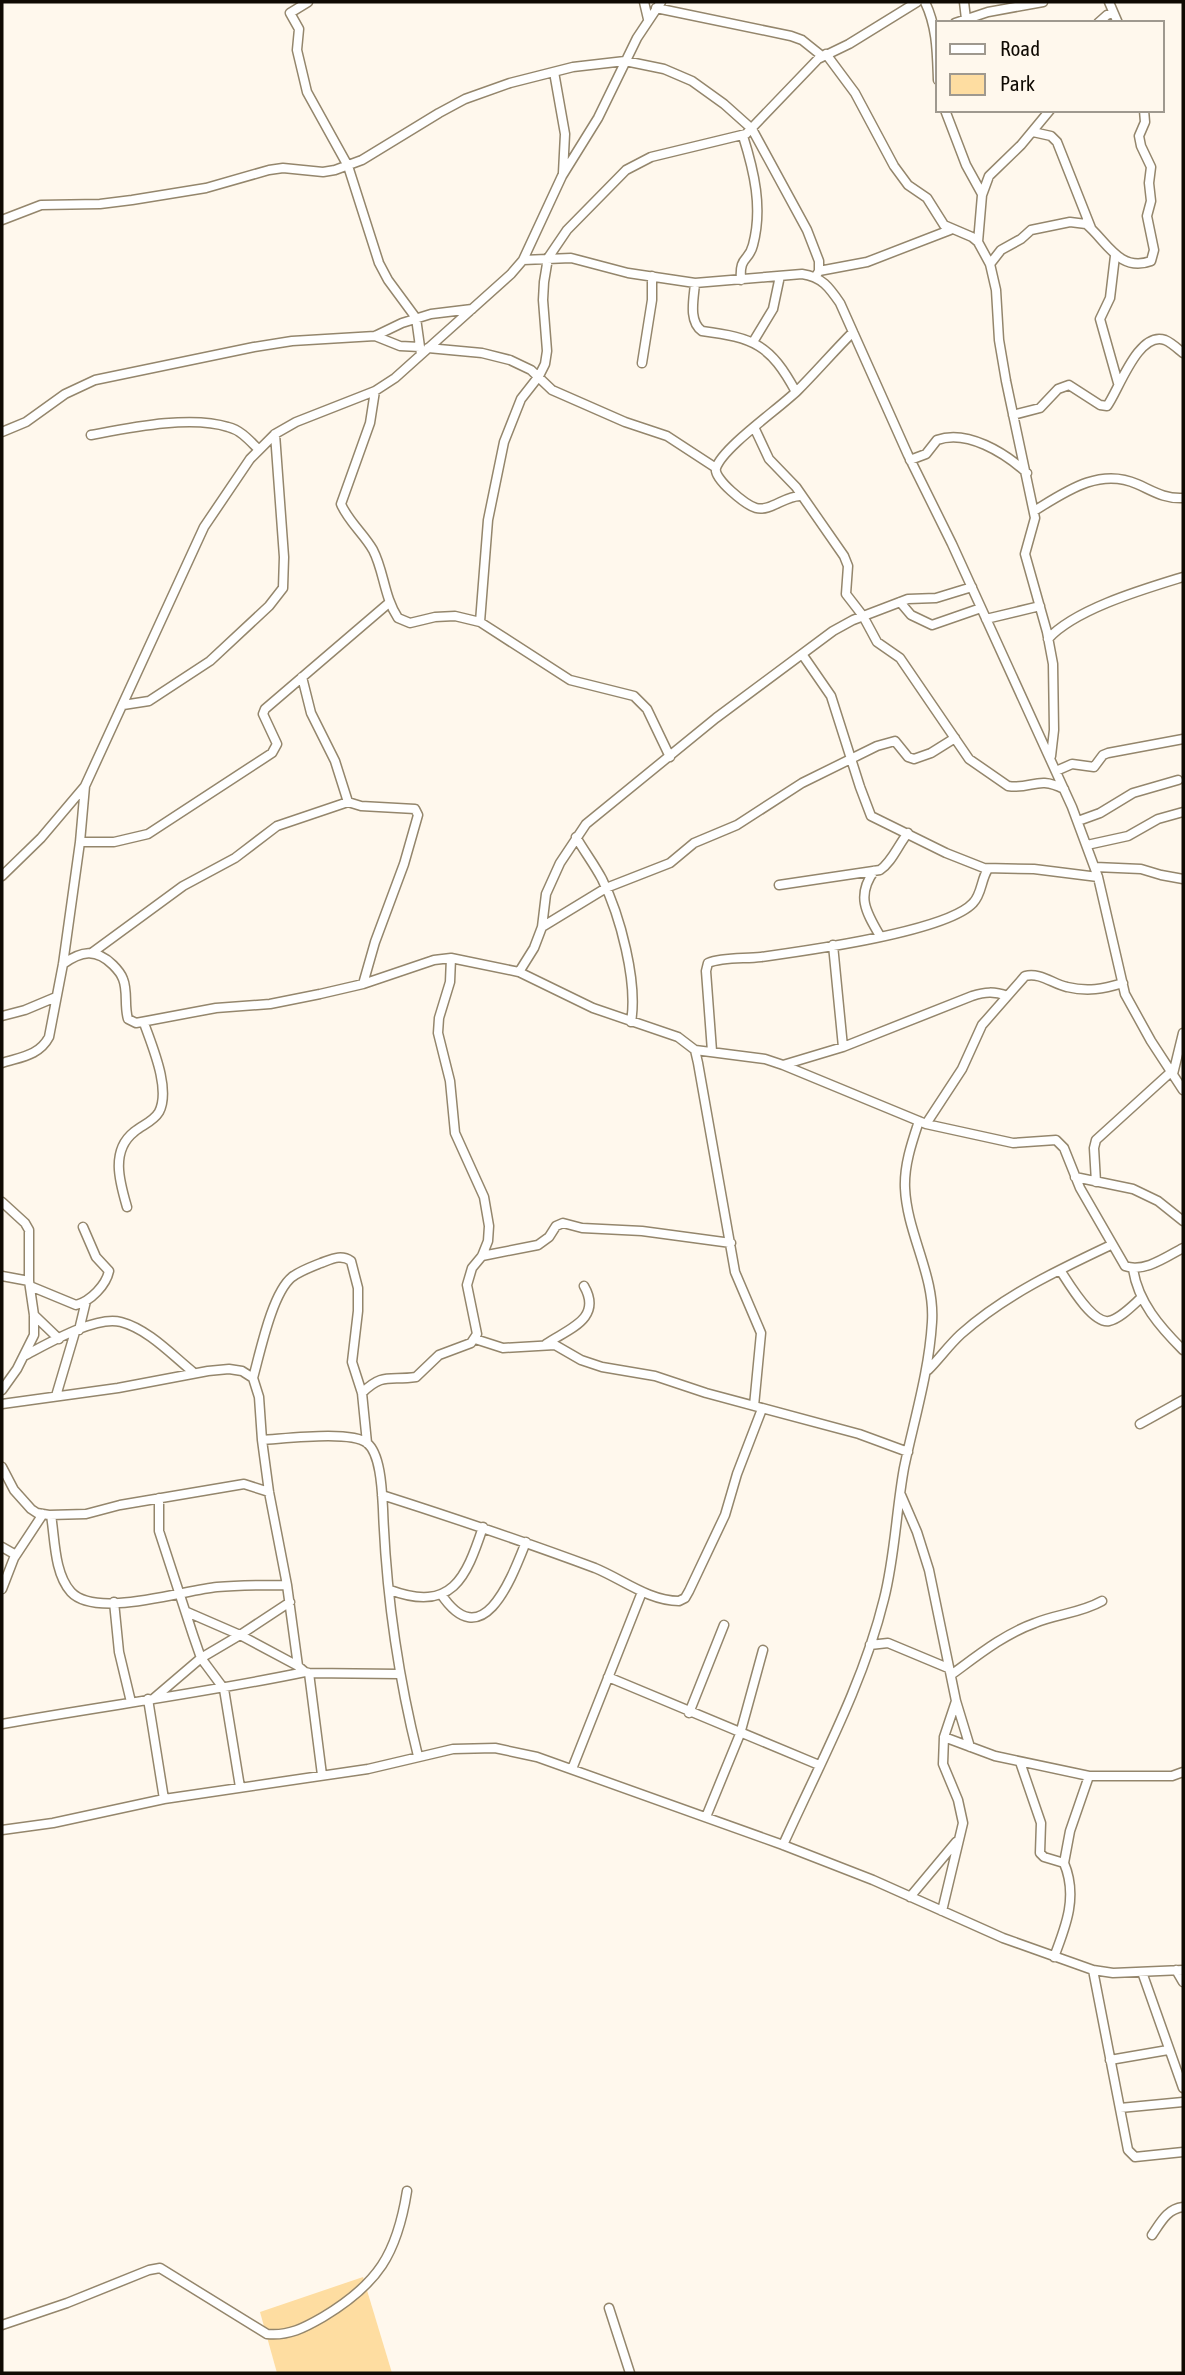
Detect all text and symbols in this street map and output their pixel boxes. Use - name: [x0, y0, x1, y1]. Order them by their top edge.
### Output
- legend: [936, 21, 1164, 112]
- text: Road: [1000, 36, 1040, 60]
- text: Park: [1000, 71, 1035, 95]

